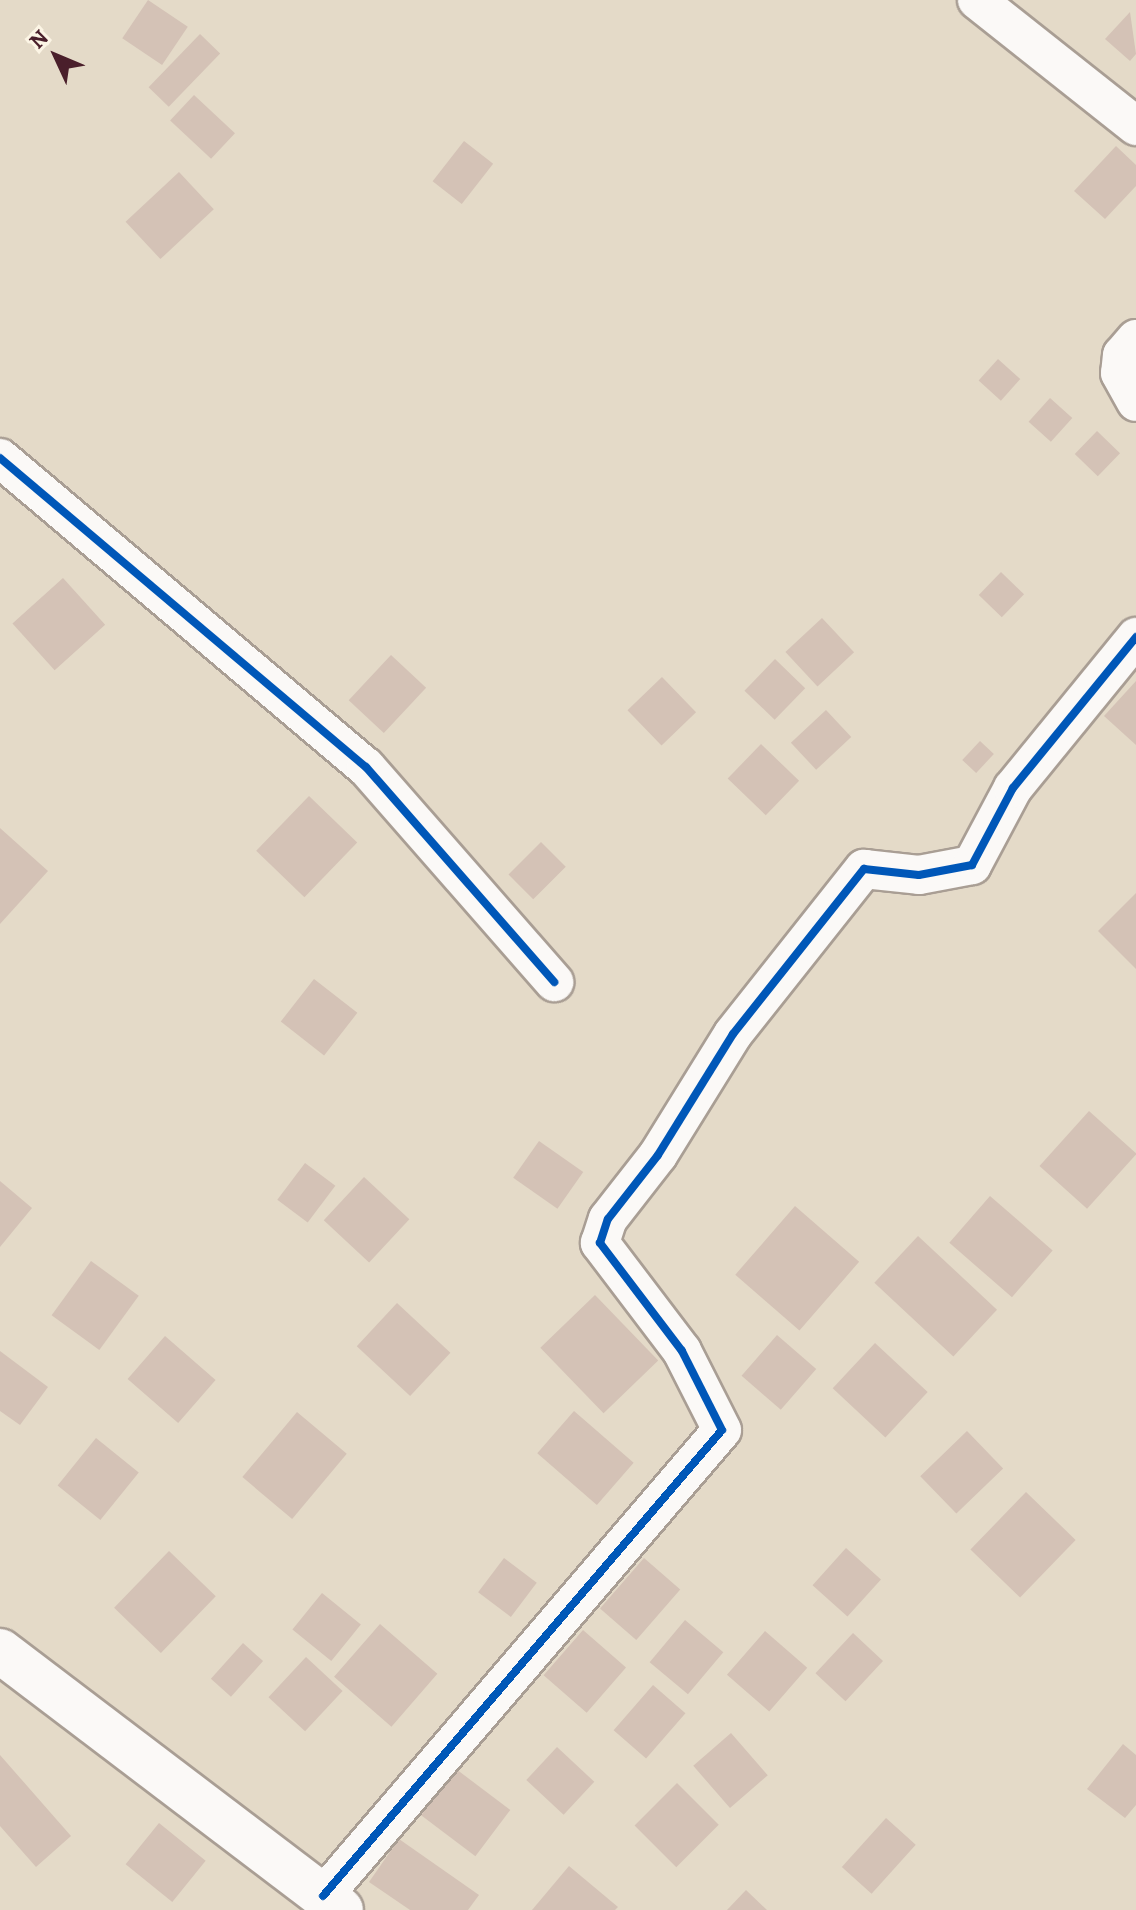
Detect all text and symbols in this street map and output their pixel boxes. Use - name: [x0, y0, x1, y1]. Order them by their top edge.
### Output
- north arrow: [16, 16, 96, 96]
- text: N: [22, 23, 55, 56]

